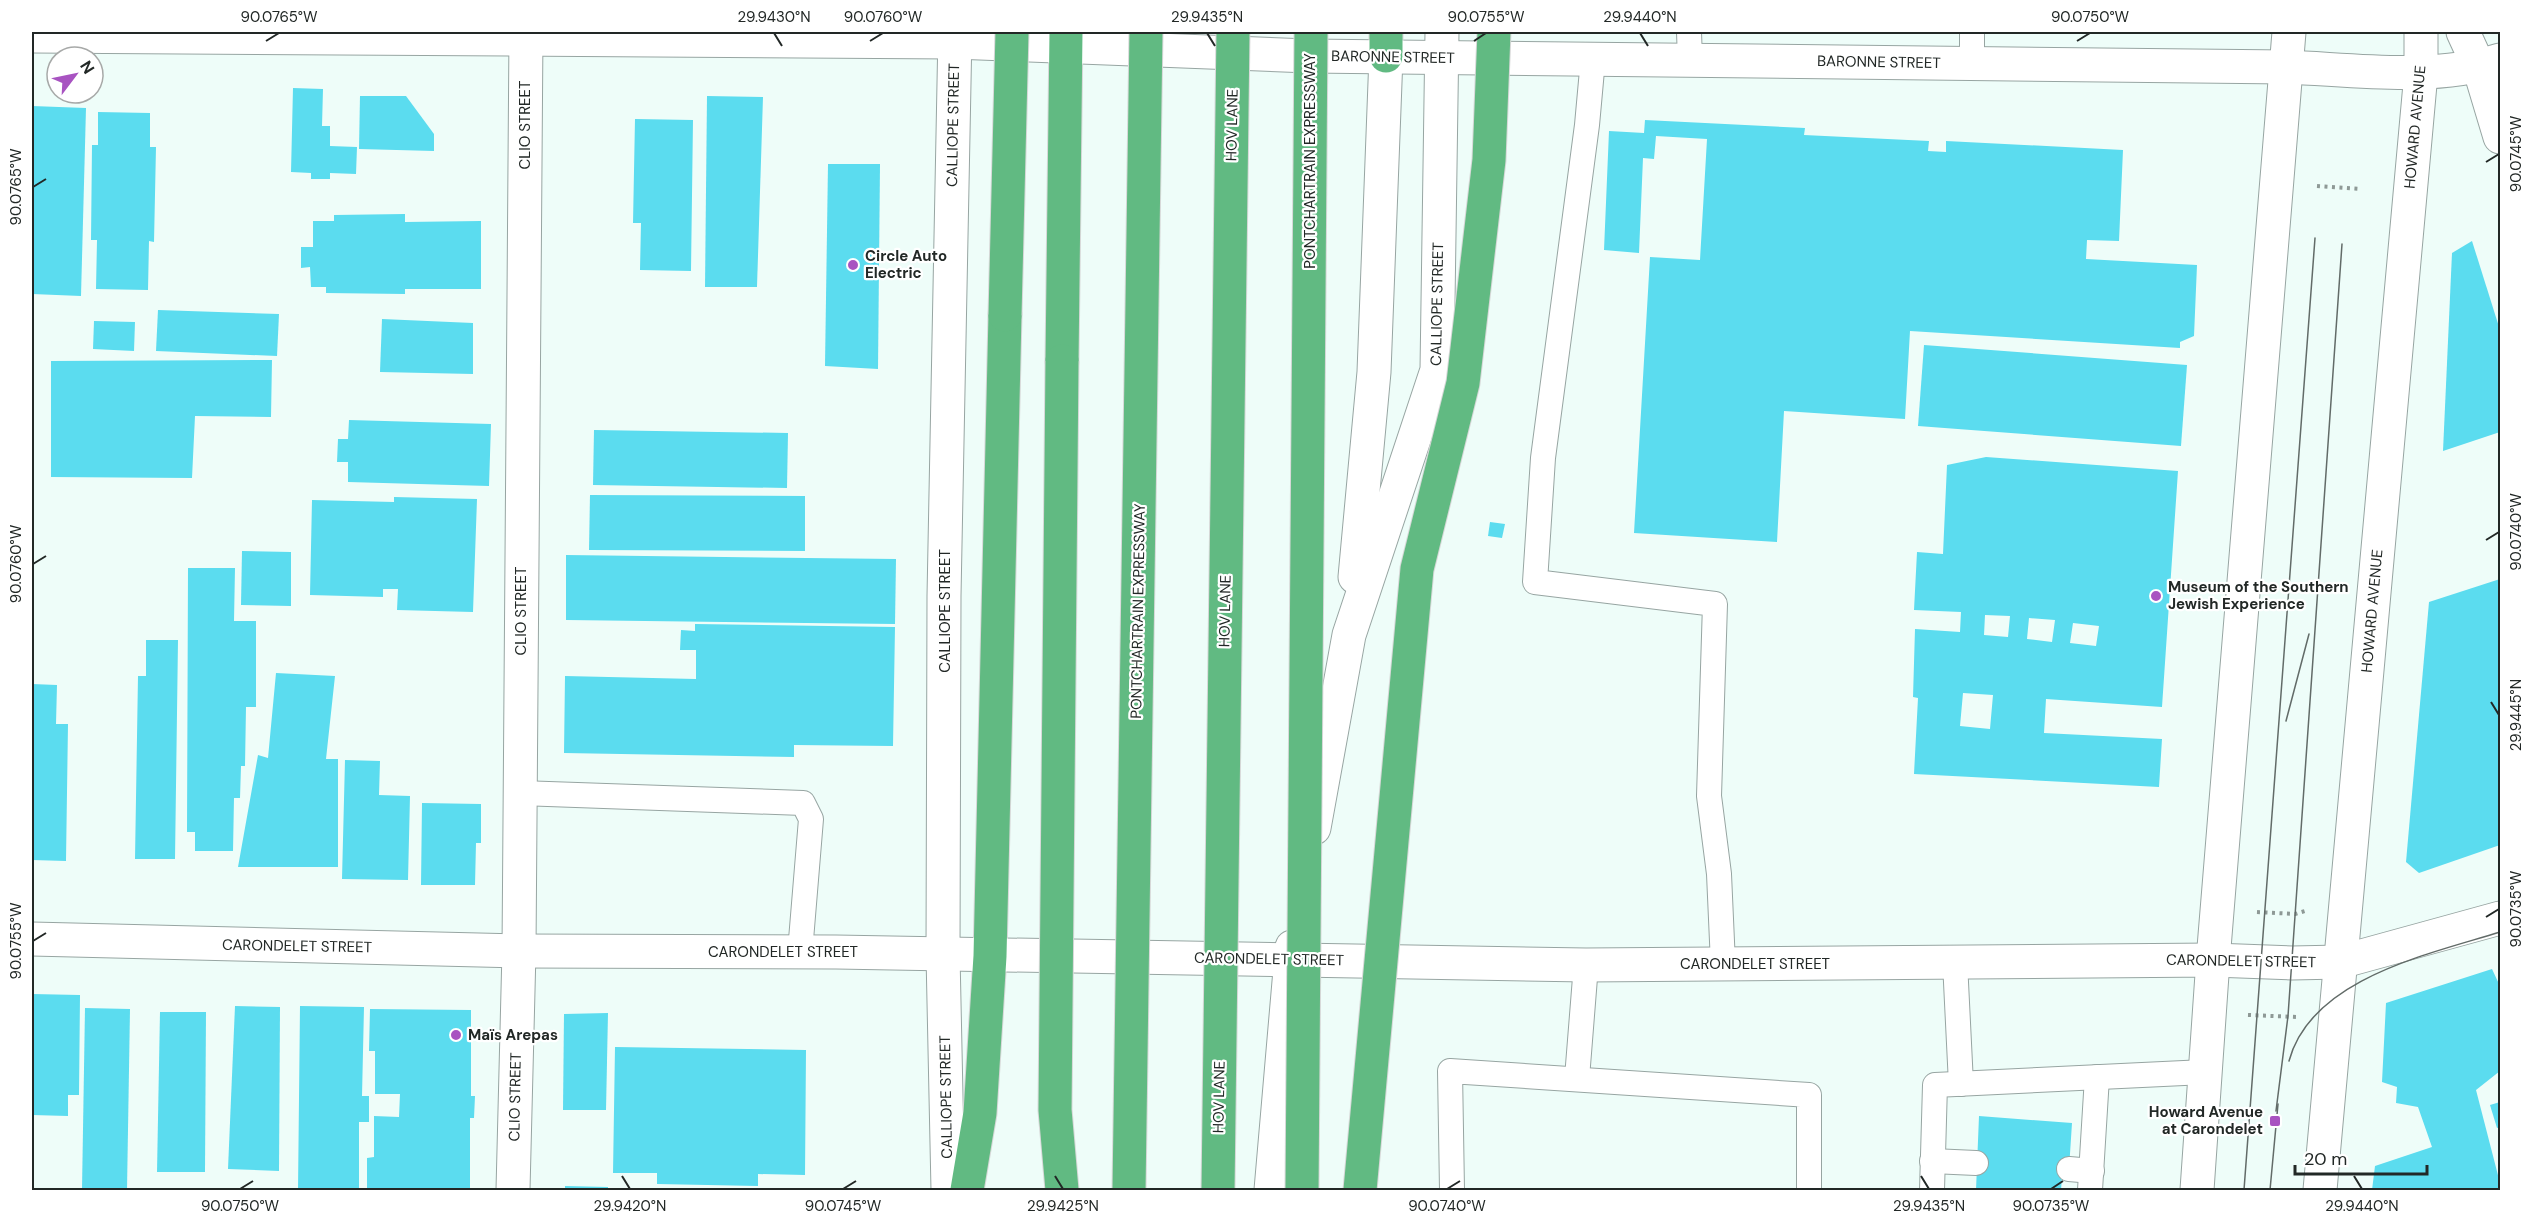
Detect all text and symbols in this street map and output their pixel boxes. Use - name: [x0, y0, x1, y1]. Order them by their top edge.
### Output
- text: 90.0765°W: [240, 7, 318, 27]
- text: 29.9430°N: [737, 7, 811, 27]
- text: 90.0760°W: [844, 7, 923, 27]
- text: 29.9435°N: [1171, 7, 1243, 27]
- text: 90.0755°W: [1447, 7, 1525, 27]
- text: 29.9440°N: [1603, 7, 1677, 27]
- text: 90.0750°W: [2051, 7, 2130, 27]
- north arrow: [45, 45, 105, 105]
- street label: BARONNE STREET: [1331, 46, 1455, 68]
- street label: BARONNE STREET: [1817, 51, 1941, 73]
- street label: PONTCHARTRAIN EXPRESSWAY: [1300, 53, 1320, 269]
- text: N: [75, 57, 99, 78]
- street label: CALLIOPE STREET: [942, 63, 964, 187]
- street label: HOWARD AVENUE: [2400, 64, 2430, 190]
- street label: CLIO STREET: [515, 81, 535, 169]
- street label: HOV LANE: [1221, 89, 1243, 161]
- text: 90.0745°W: [2506, 115, 2526, 192]
- text: 90.0765°W: [6, 148, 26, 226]
- street label: CALLIOPE STREET: [1426, 242, 1448, 366]
- place label: Circle Auto Electric: [865, 246, 947, 283]
- marker: Circle Auto Electric: [846, 258, 860, 272]
- text: 90.0740°W: [2506, 493, 2526, 571]
- street label: PONTCHARTRAIN EXPRESSWAY: [1126, 503, 1150, 719]
- text: 90.0760°W: [6, 524, 26, 603]
- street label: HOWARD AVENUE: [2357, 548, 2387, 674]
- street label: CALLIOPE STREET: [935, 549, 955, 673]
- street label: CLIO STREET: [511, 567, 531, 655]
- street label: HOV LANE: [1214, 575, 1236, 647]
- place label: Museum of the Southern Jewish Experience: [2168, 577, 2349, 614]
- marker: Museum of the Southern Jewish Experience: [2149, 589, 2163, 603]
- text: 29.9445°N: [2506, 679, 2526, 751]
- text: 90.0735°W: [2506, 870, 2526, 947]
- text: 90.0755°W: [6, 902, 26, 980]
- street label: CARONDELET STREET: [222, 935, 372, 957]
- street label: CARONDELET STREET: [708, 942, 858, 962]
- street label: CARONDELET STREET: [1194, 948, 1344, 970]
- street label: CARONDELET STREET: [2166, 950, 2316, 972]
- street label: CARONDELET STREET: [1680, 954, 1830, 974]
- place label: Maïs Arepas: [468, 1025, 558, 1045]
- marker: Maïs Arepas: [449, 1028, 463, 1042]
- street label: CALLIOPE STREET: [935, 1035, 957, 1159]
- street label: CLIO STREET: [504, 1052, 526, 1142]
- street label: HOV LANE: [1208, 1061, 1230, 1133]
- place label: Howard Avenue at Carondelet: [2149, 1102, 2263, 1139]
- marker: Howard Avenue at Carondelet: [2268, 1114, 2282, 1128]
- scale bar: [2295, 1138, 2427, 1176]
- text: 20 m: [2304, 1147, 2347, 1171]
- text: 90.0750°W: [201, 1196, 280, 1216]
- text: 29.9420°N: [594, 1196, 666, 1216]
- text: 90.0745°W: [805, 1196, 882, 1216]
- text: 29.9425°N: [1027, 1196, 1099, 1216]
- text: 90.0740°W: [1408, 1196, 1486, 1216]
- text: 29.9435°N: [1893, 1196, 1965, 1216]
- text: 90.0735°W: [2013, 1196, 2090, 1216]
- text: 29.9440°N: [2325, 1196, 2399, 1216]

